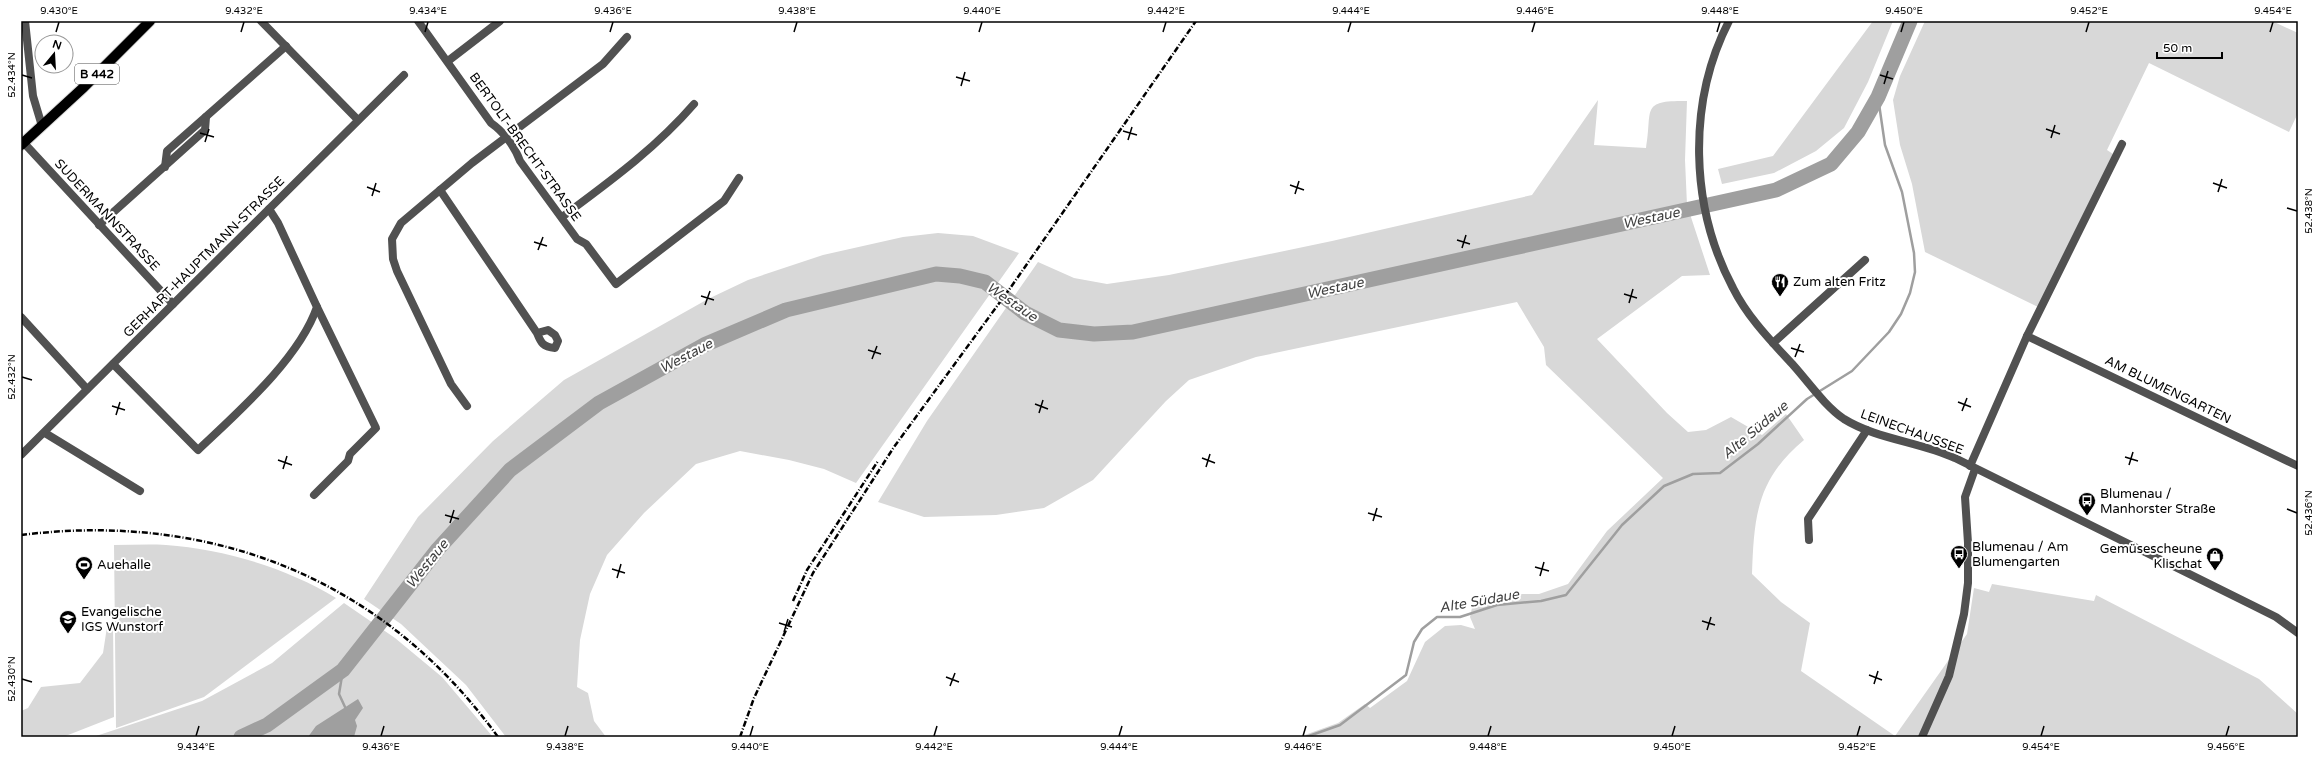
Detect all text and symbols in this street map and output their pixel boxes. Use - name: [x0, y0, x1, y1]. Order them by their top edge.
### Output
- text: 9.430°E: [40, 5, 78, 17]
- text: 9.432°E: [225, 5, 263, 17]
- text: 9.434°E: [409, 5, 447, 17]
- text: 9.436°E: [594, 5, 632, 17]
- text: 9.438°E: [778, 5, 816, 17]
- text: 9.440°E: [963, 5, 1001, 17]
- text: 9.442°E: [1147, 5, 1185, 17]
- text: 9.444°E: [1332, 5, 1370, 17]
- text: 9.446°E: [1516, 5, 1554, 17]
- text: 9.448°E: [1701, 5, 1739, 17]
- text: 9.450°E: [1885, 5, 1923, 17]
- text: 9.452°E: [2070, 5, 2108, 17]
- text: 9.454°E: [2254, 5, 2292, 17]
- north arrow: [34, 34, 74, 74]
- scale bar: [2157, 34, 2222, 60]
- text: N: [51, 37, 63, 53]
- text: 50 m: [2163, 41, 2192, 55]
- text: 52.434°N: [6, 52, 18, 98]
- road number: B 442: [75, 64, 119, 84]
- street label: BERTOLT-BRECHT-STRASSE: [466, 70, 584, 224]
- street label: SUDERMANNSTRASSE: [51, 156, 163, 274]
- street label: GERHART-HAUPTMANN-STRASSE: [120, 173, 288, 341]
- text: 52.438°N: [2303, 188, 2315, 234]
- water label: Westaue: [1621, 203, 1682, 232]
- restaurant icon: Zum alten Fritz: [1770, 272, 1790, 297]
- water label: Westaue: [1305, 273, 1366, 302]
- place label: Zum alten Fritz: [1793, 274, 1886, 290]
- water label: Westaue: [983, 279, 1042, 326]
- water label: Westaue: [657, 334, 716, 377]
- street label: AM BLUMENGARTEN: [2102, 352, 2234, 428]
- text: 52.432°N: [6, 354, 18, 400]
- water label: Alte Südaue: [1719, 397, 1792, 462]
- street label: LEINECHAUSSEE: [1858, 406, 1966, 458]
- place label: Blumenau / Manhorster Straße: [2100, 486, 2216, 517]
- text: 52.436°N: [2303, 490, 2315, 536]
- bus stop icon: Blumenau / Manhorster Straße: [2077, 491, 2097, 516]
- water label: Westaue: [402, 535, 452, 592]
- place label: Blumenau / Am Blumengarten: [1972, 539, 2069, 570]
- place label: Gemüsescheune Klischat: [2100, 541, 2202, 572]
- bus stop icon: Blumenau / Am Blumengarten: [1949, 544, 1969, 569]
- shop icon: Gemüsescheune Klischat: [2205, 546, 2225, 571]
- sports icon: Auehalle: [74, 555, 94, 580]
- place label: Auehalle: [97, 557, 151, 573]
- water label: Alte Südaue: [1438, 585, 1521, 616]
- place label: Evangelische IGS Wunstorf: [81, 604, 163, 635]
- school or university icon: Evangelische IGS Wunstorf: [58, 609, 78, 634]
- text: 52.430°N: [6, 656, 18, 702]
- text: 9.434°E: [177, 741, 215, 753]
- text: 9.436°E: [362, 741, 400, 753]
- text: 9.438°E: [546, 741, 584, 753]
- text: 9.440°E: [731, 741, 769, 753]
- text: 9.442°E: [915, 741, 953, 753]
- text: 9.444°E: [1100, 741, 1138, 753]
- text: 9.446°E: [1284, 741, 1322, 753]
- text: 9.448°E: [1469, 741, 1507, 753]
- text: 9.450°E: [1653, 741, 1691, 753]
- text: 9.452°E: [1838, 741, 1876, 753]
- text: 9.454°E: [2022, 741, 2060, 753]
- text: 9.456°E: [2207, 741, 2245, 753]

